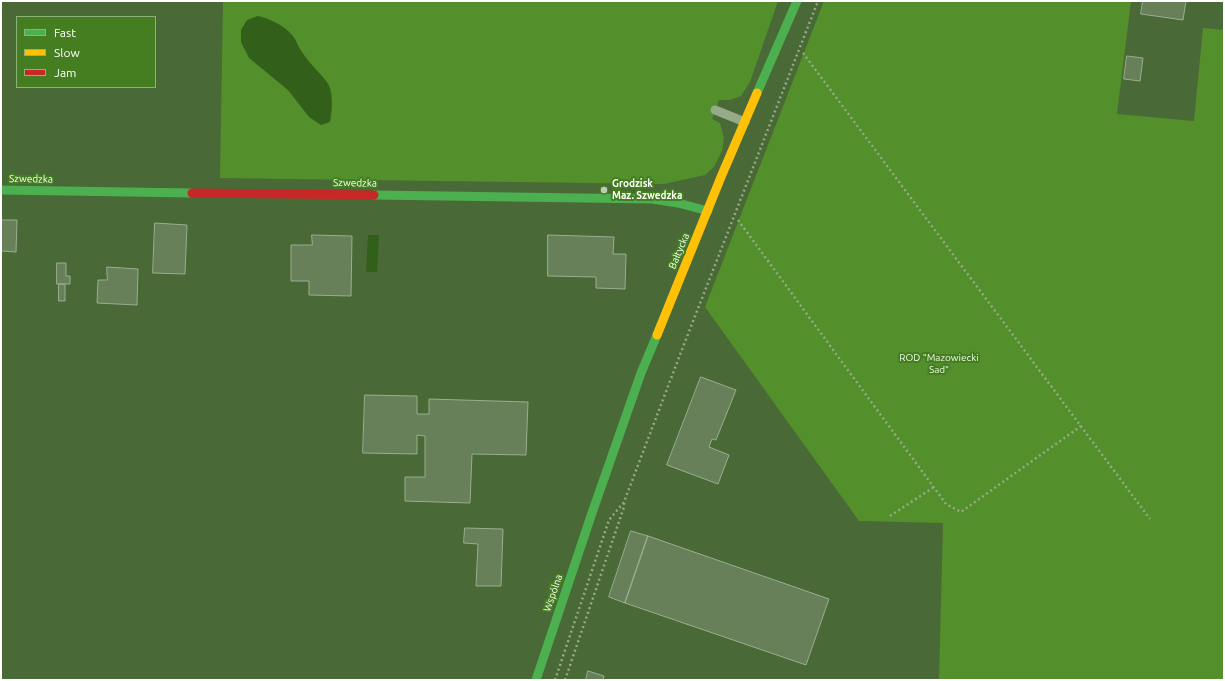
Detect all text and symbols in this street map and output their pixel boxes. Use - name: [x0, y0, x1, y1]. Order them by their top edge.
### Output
- legend: [16, 16, 156, 88]
- text: Fast: [54, 26, 76, 39]
- text: Slow: [54, 46, 80, 59]
- text: Jam: [54, 66, 76, 79]
- street label: Szwedzka: [9, 173, 53, 185]
- street label: Szwedzka: [333, 177, 377, 189]
- place label: Grodzisk Maz. Szwedzka: [612, 178, 682, 202]
- marker: Grodzisk Maz. Szwedzka: [599, 185, 609, 195]
- street label: Bałtycka: [666, 231, 692, 271]
- park label: ROD "Mazowiecki Sad": [899, 352, 979, 376]
- street label: Wspólna: [541, 573, 565, 613]

